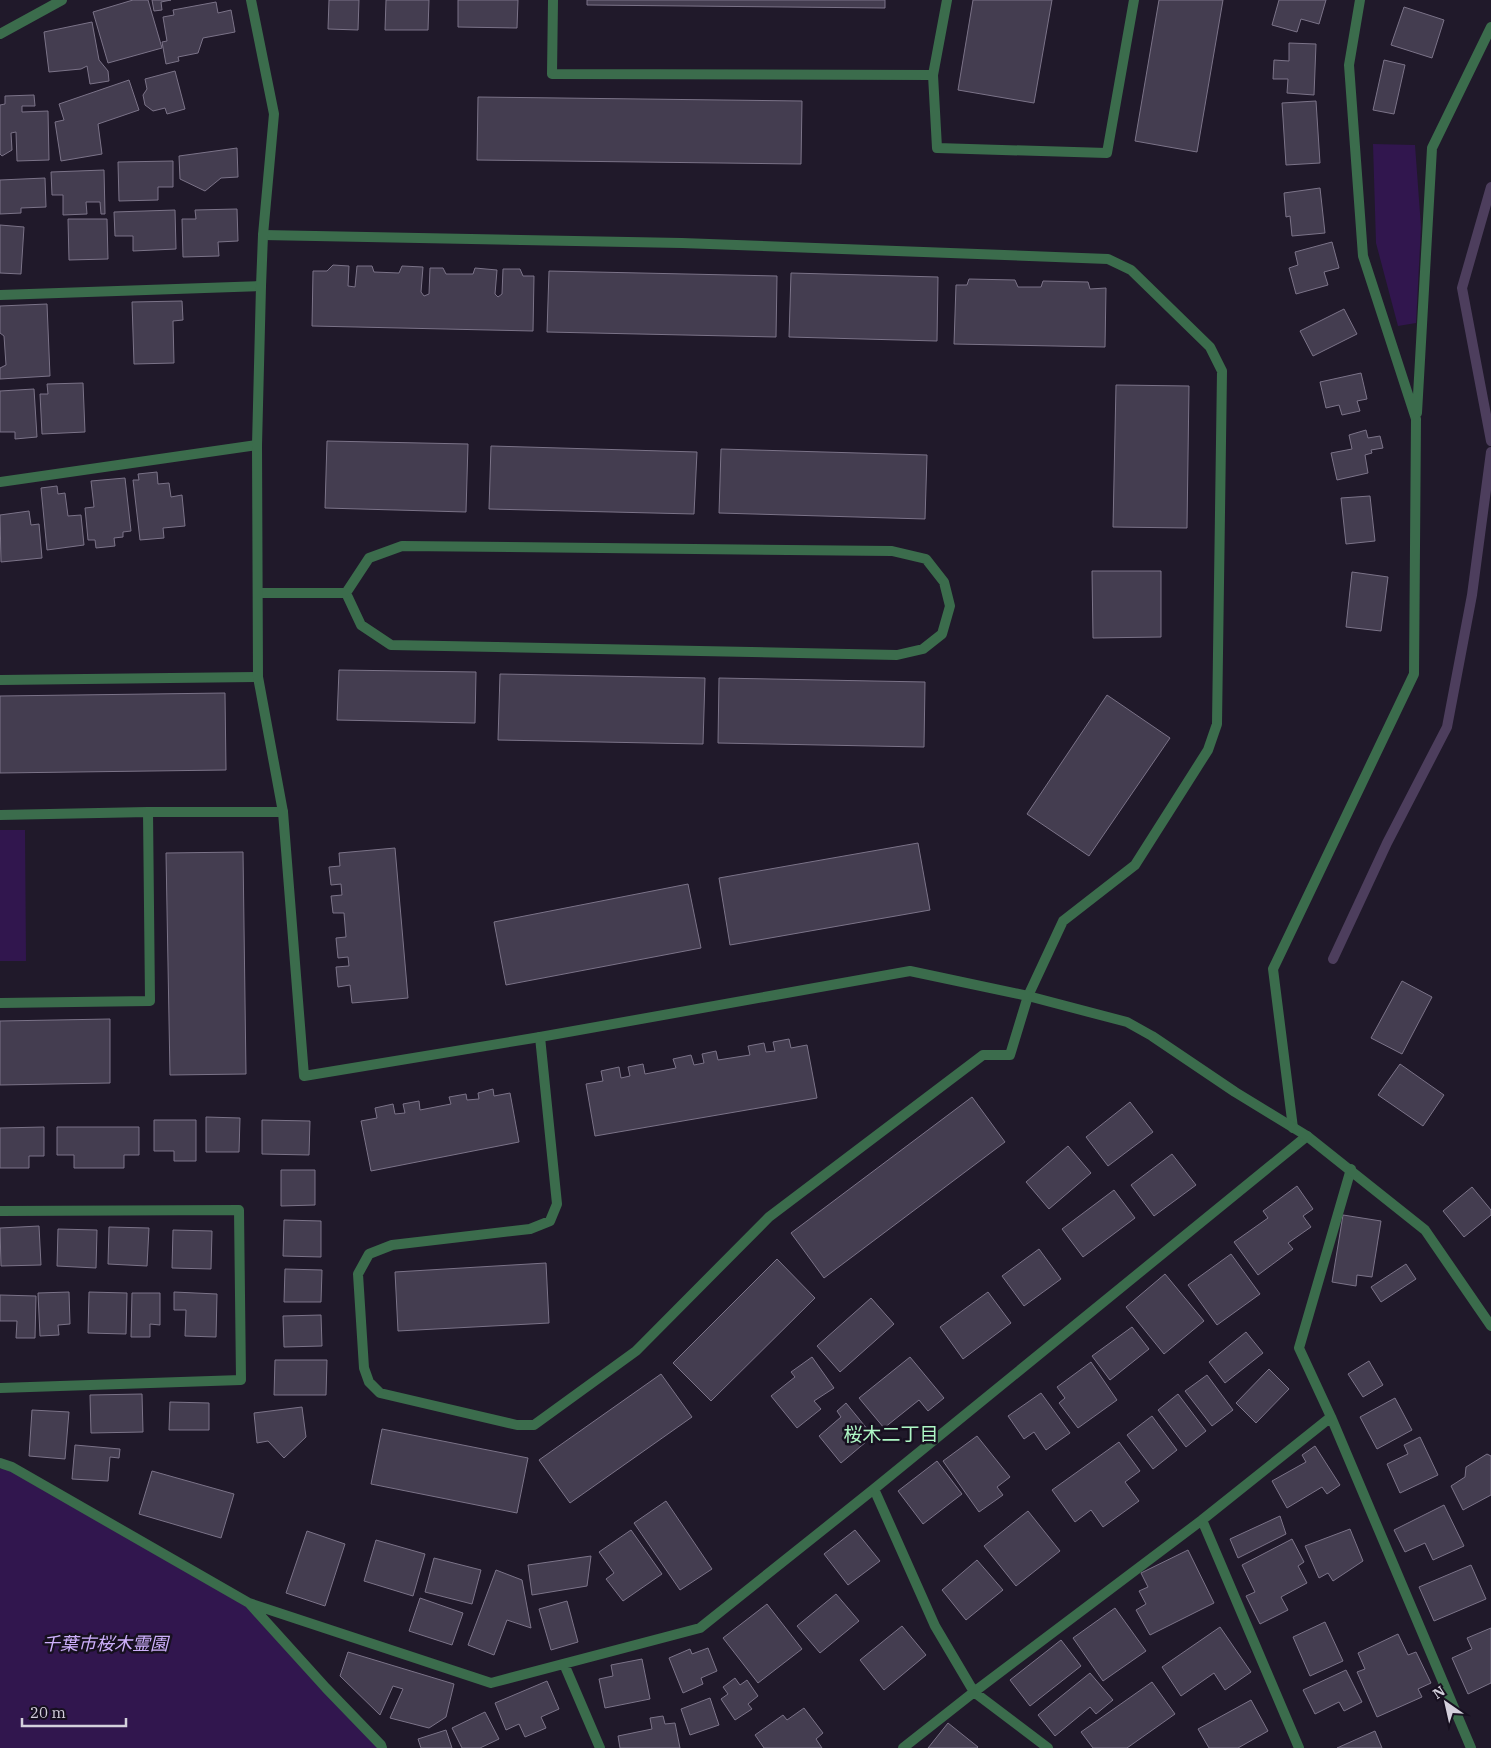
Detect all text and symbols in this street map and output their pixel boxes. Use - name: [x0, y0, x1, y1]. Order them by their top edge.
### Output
- district label: 桜木二丁目: [843, 1422, 939, 1446]
- park label: 千葉市桜木霊園: [42, 1632, 171, 1655]
- north arrow: [1421, 1678, 1471, 1728]
- text: N: [1429, 1682, 1448, 1703]
- scale bar: [22, 1696, 126, 1728]
- text: 20 m: [30, 1703, 66, 1722]

